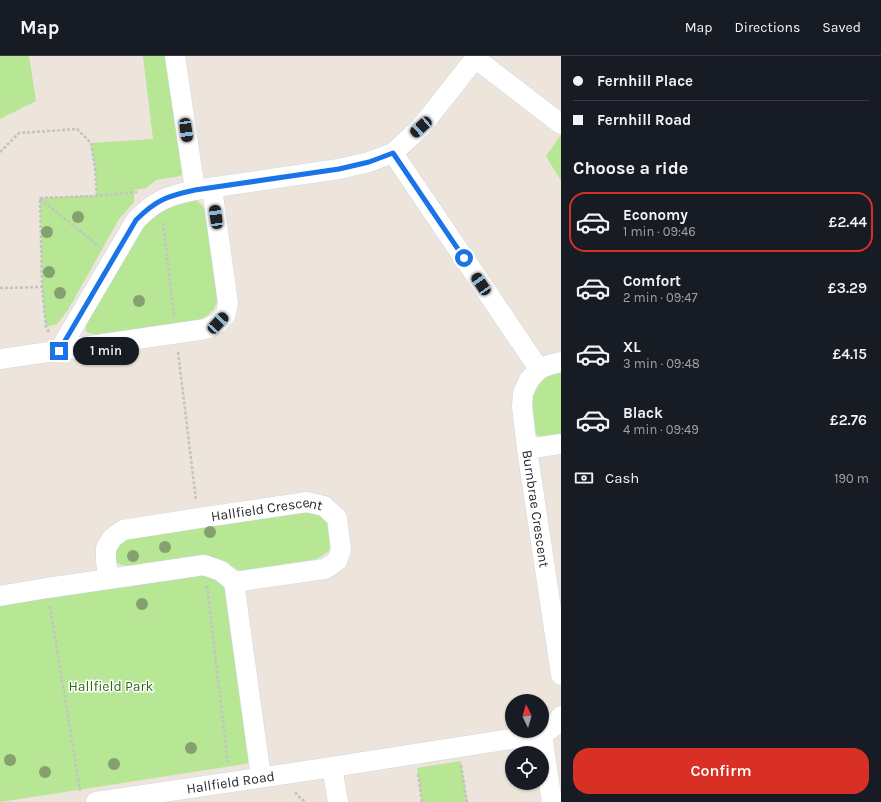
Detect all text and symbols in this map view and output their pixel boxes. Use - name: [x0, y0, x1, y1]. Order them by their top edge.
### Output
- text: Map: [20, 17, 59, 39]
- text: Map: [685, 19, 713, 36]
- text: Directions: [735, 19, 800, 36]
- text: Saved: [822, 19, 861, 36]
- text: Fernhill Place: [597, 72, 693, 90]
- text: Fernhill Road: [597, 111, 691, 129]
- car: [408, 115, 434, 139]
- car: [178, 117, 194, 143]
- text: Choose a ride: [573, 157, 688, 179]
- car: [208, 204, 224, 230]
- icon: car: [575, 204, 611, 240]
- text: Economy: [623, 206, 688, 224]
- text: £2.44: [829, 213, 867, 231]
- text: 1 min · 09:46: [623, 224, 696, 239]
- route start: [455, 249, 473, 267]
- icon: car: [575, 270, 611, 306]
- car: [469, 271, 493, 297]
- text: Comfort: [623, 272, 681, 290]
- text: £3.29: [828, 279, 867, 297]
- text: 2 min · 09:47: [623, 290, 698, 305]
- car: [205, 310, 231, 336]
- icon: car: [575, 336, 611, 372]
- callout: 1 min: [73, 337, 139, 365]
- text: XL: [623, 338, 641, 356]
- route end: [50, 342, 68, 360]
- text: 1 min: [90, 343, 122, 358]
- text: £4.15: [832, 345, 867, 363]
- text: 3 min · 09:48: [623, 356, 700, 371]
- icon: car: [575, 402, 611, 438]
- text: Black: [623, 404, 663, 422]
- text: £2.76: [830, 411, 867, 429]
- text: 4 min · 09:49: [623, 422, 699, 437]
- street label: Burnbrae Crescent: [518, 449, 553, 569]
- icon: cash: [573, 467, 595, 489]
- text: Cash: [605, 469, 639, 487]
- text: 190 m: [834, 471, 869, 486]
- street label: Hallfield Crescent: [210, 494, 324, 525]
- park label: Hallfield Park: [68, 678, 154, 695]
- north arrow: [505, 694, 549, 738]
- map controls: [505, 694, 549, 790]
- button: locate: [505, 746, 549, 790]
- button: Confirm: [573, 748, 869, 794]
- street label: Hallfield Road: [185, 768, 276, 797]

